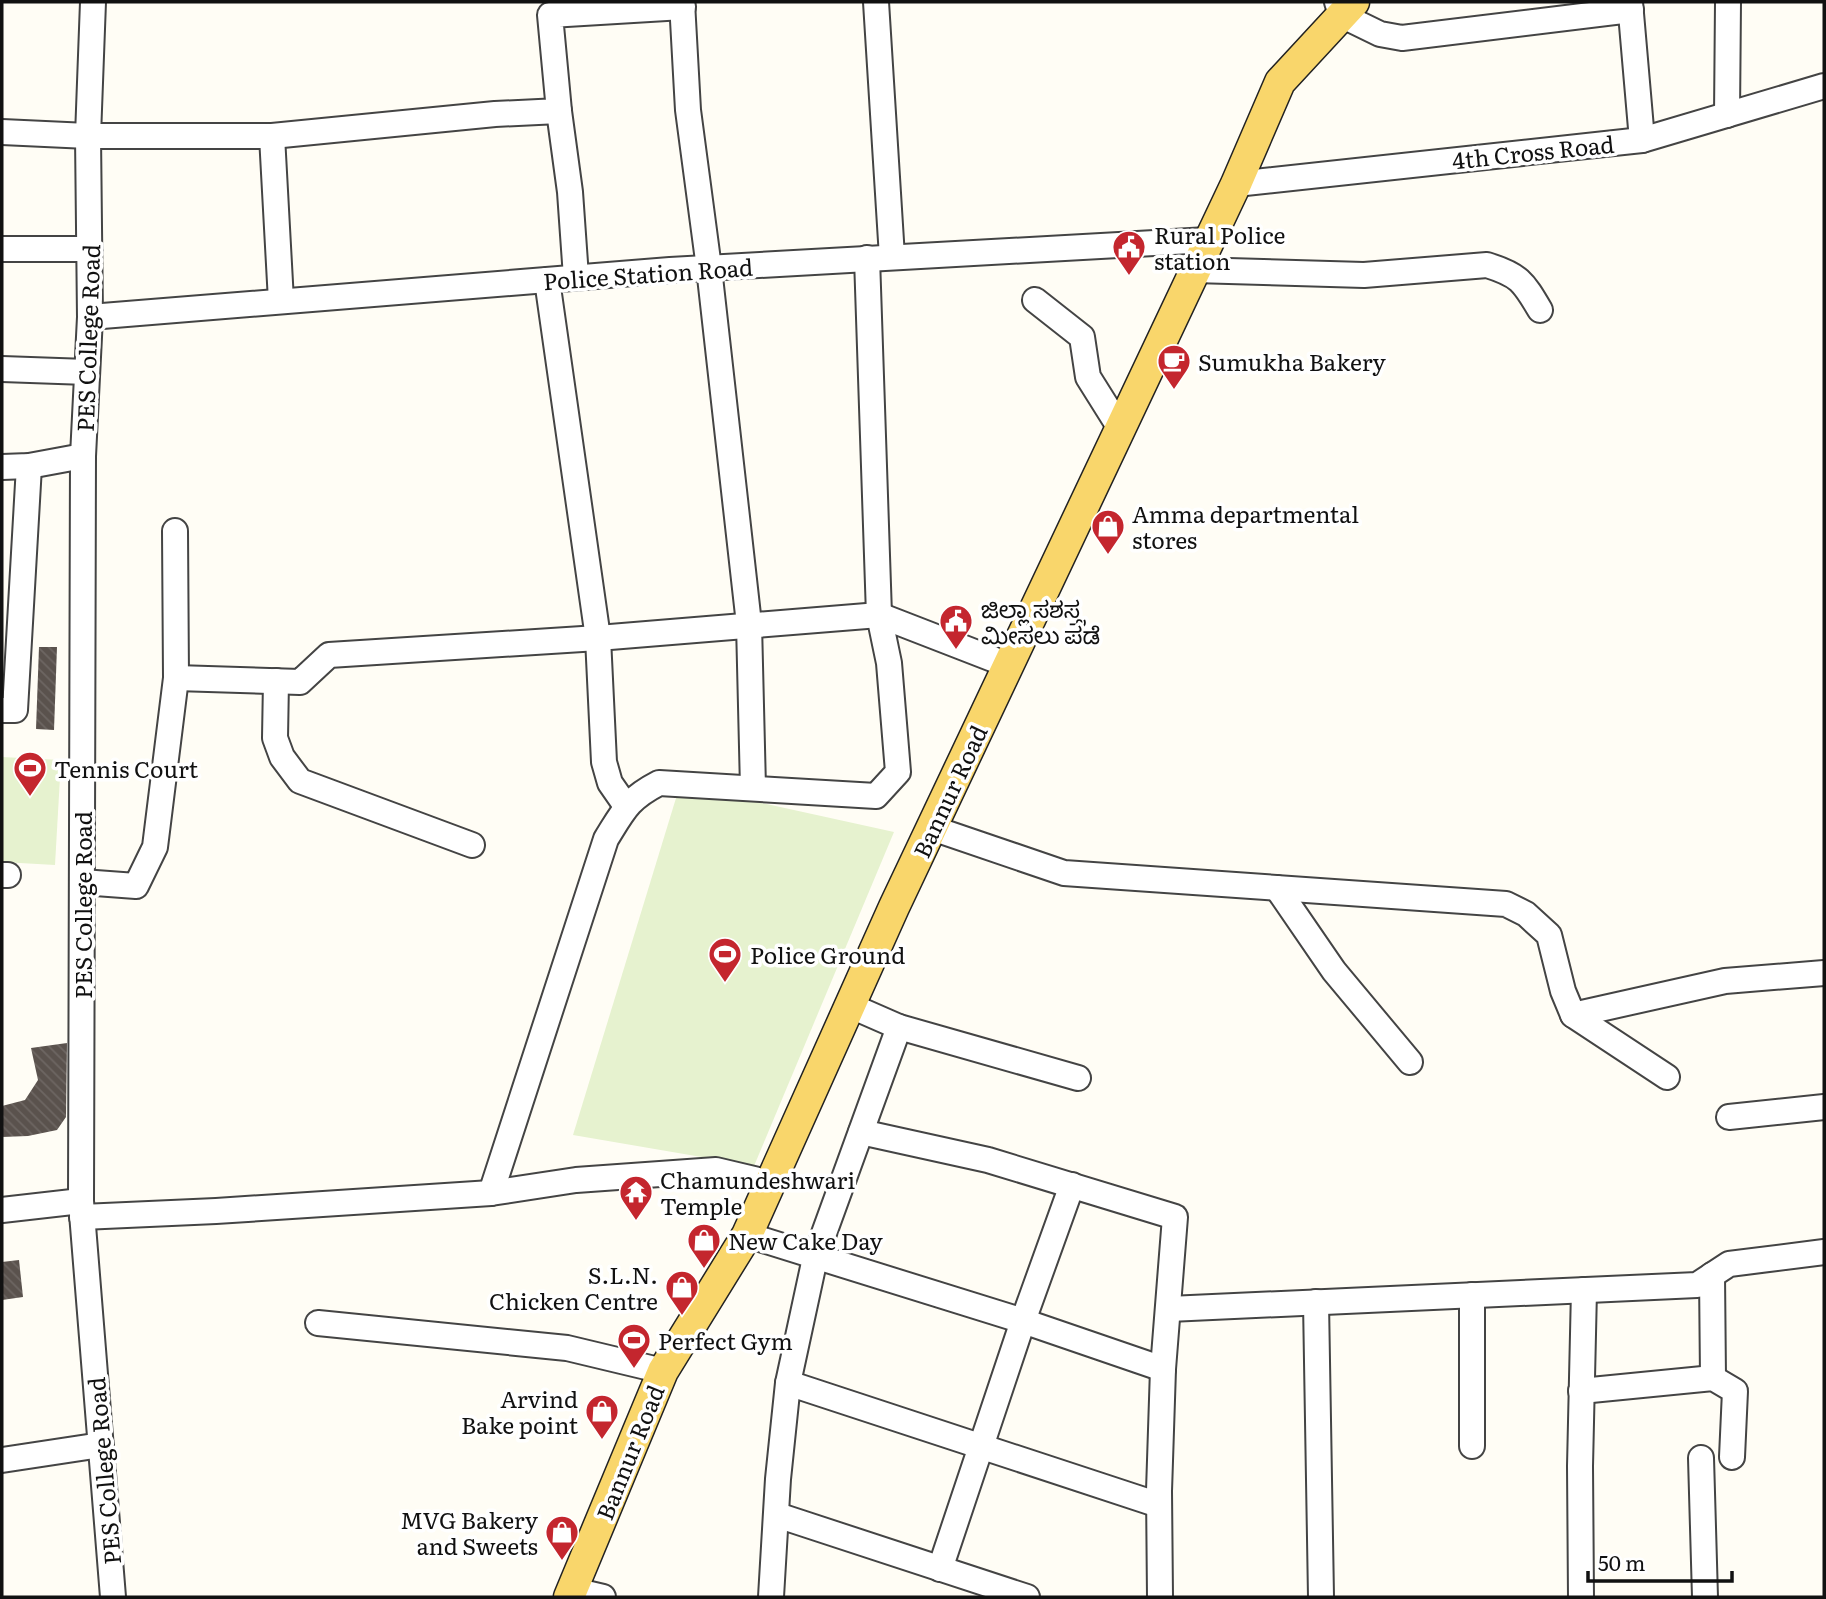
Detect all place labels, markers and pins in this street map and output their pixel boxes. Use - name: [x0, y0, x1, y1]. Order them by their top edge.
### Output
- place label: Rural Police station: [1154, 217, 1286, 277]
- public building icon: Rural Police station: [1110, 228, 1148, 277]
- cafe icon: Sumukha Bakery: [1155, 342, 1193, 391]
- place label: Sumukha Bakery: [1198, 344, 1387, 378]
- place label: Amma departmental stores: [1132, 496, 1359, 556]
- shop icon: Amma departmental stores: [1089, 507, 1127, 556]
- place label: ಜಿಲ್ಲಾ ಸಶಸ್ತ್ರ ಮೀಸಲು ಪಡೆ: [981, 591, 1100, 651]
- public building icon: ಜಿಲ್ಲಾ ಸಶಸ್ತ್ರ ಮೀಸಲು ಪಡೆ: [937, 602, 975, 651]
- sports icon: Tennis Court: [11, 749, 49, 798]
- place label: Tennis Court: [54, 751, 199, 785]
- sports icon: Police Ground: [706, 935, 744, 984]
- place label: Police Ground: [750, 937, 905, 971]
- place label: Chamundeshwari Temple: [660, 1162, 855, 1222]
- temple icon: Chamundeshwari Temple: [617, 1173, 655, 1222]
- shop icon: New Cake Day: [685, 1221, 723, 1270]
- place label: New Cake Day: [728, 1223, 883, 1257]
- place label: S.L.N. Chicken Centre: [489, 1257, 658, 1317]
- shop icon: S.L.N. Chicken Centre: [663, 1268, 701, 1317]
- sports icon: Perfect Gym: [615, 1321, 653, 1370]
- place label: Perfect Gym: [658, 1323, 793, 1357]
- place label: Arvind Bake point: [461, 1381, 579, 1441]
- shop icon: Arvind Bake point: [583, 1392, 621, 1441]
- place label: MVG Bakery and Sweets: [400, 1502, 539, 1562]
- shop icon: MVG Bakery and Sweets: [543, 1513, 581, 1562]

